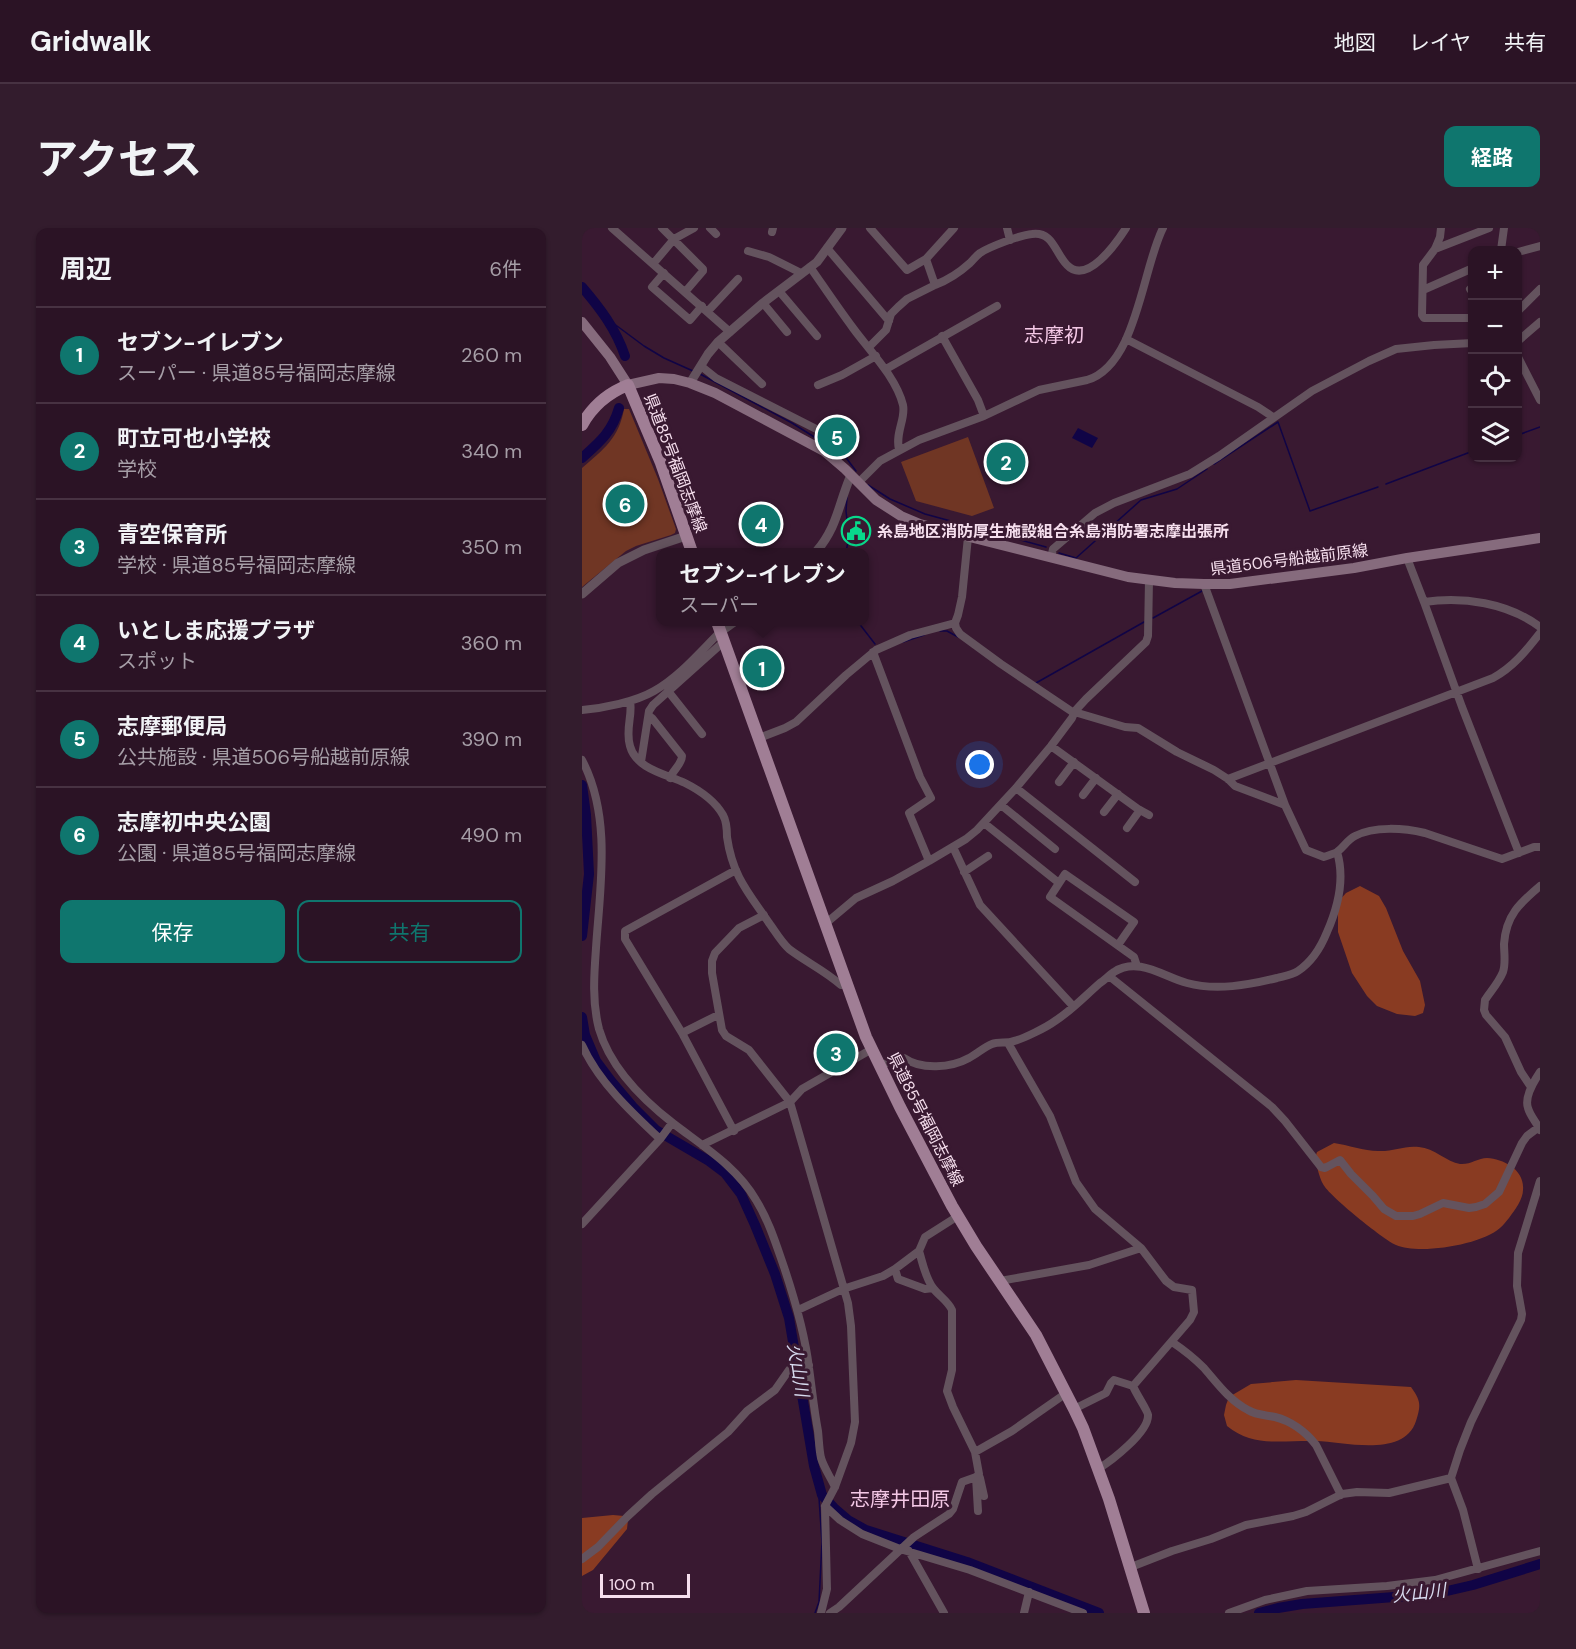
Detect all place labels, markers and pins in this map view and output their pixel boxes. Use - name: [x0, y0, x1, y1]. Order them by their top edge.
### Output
- pin: 5: [818, 414, 856, 460]
- pin: 2: [986, 440, 1026, 484]
- pin: 6: [606, 482, 645, 526]
- pin: 4: [742, 502, 780, 546]
- public building icon: 糸島地区消防厚生施設組合糸島消防署志摩出張所: [840, 515, 872, 547]
- place label: 糸島地区消防厚生施設組合糸島消防署志摩出張所: [877, 521, 1229, 542]
- pin: 1: [742, 646, 782, 690]
- pin: 3: [816, 1030, 856, 1076]

